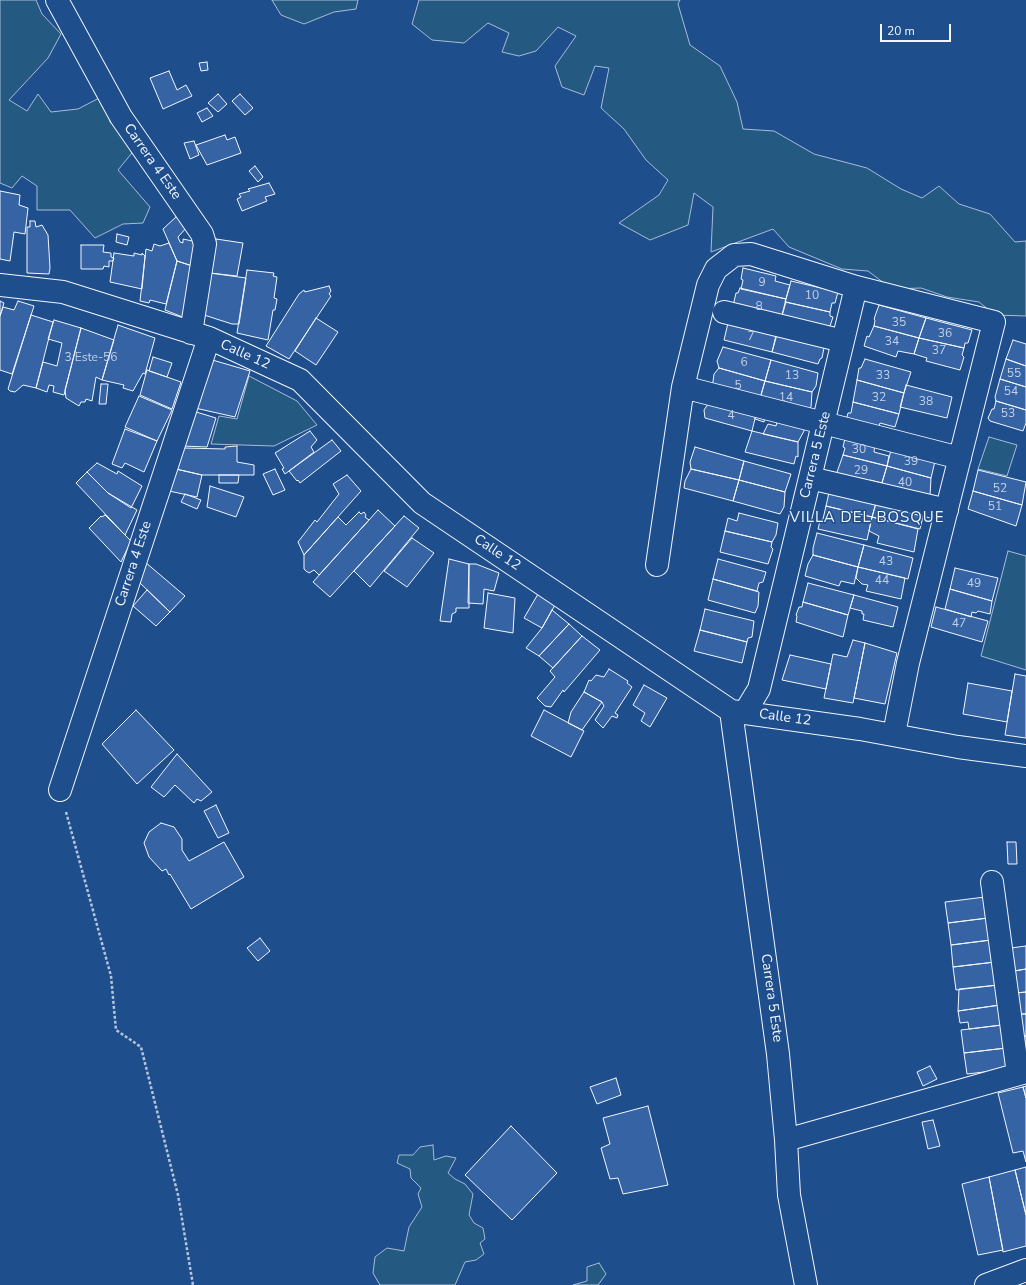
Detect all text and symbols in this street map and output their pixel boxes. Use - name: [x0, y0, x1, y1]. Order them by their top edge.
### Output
- scale bar: [882, 16, 953, 42]
- text: 20 m: [887, 23, 915, 39]
- street label: Carrera 4 Este: [120, 121, 184, 203]
- house number: 9: [758, 276, 766, 290]
- house number: 10: [805, 289, 819, 303]
- house number: 8: [755, 300, 763, 314]
- house number: 35: [892, 316, 906, 330]
- house number: 36: [938, 327, 952, 341]
- house number: 7: [747, 330, 755, 344]
- house number: 34: [885, 335, 899, 349]
- street label: Calle 12: [218, 337, 272, 373]
- house number: 37: [932, 344, 946, 358]
- house number: 3 Este-56: [64, 351, 118, 365]
- house number: 6: [740, 356, 748, 370]
- house number: 55: [1007, 367, 1021, 381]
- house number: 13: [785, 369, 799, 383]
- house number: 33: [876, 369, 890, 383]
- house number: 5: [734, 379, 742, 393]
- house number: 54: [1004, 385, 1018, 399]
- house number: 14: [779, 391, 793, 405]
- house number: 32: [872, 391, 886, 405]
- house number: 38: [919, 395, 933, 409]
- house number: 53: [1001, 407, 1015, 421]
- house number: 4: [727, 409, 735, 423]
- street label: Carrera 5 Este: [797, 410, 835, 500]
- house number: 30: [852, 443, 866, 457]
- house number: 39: [904, 455, 918, 469]
- house number: 29: [854, 464, 868, 478]
- house number: 40: [898, 476, 912, 490]
- house number: 52: [993, 482, 1007, 496]
- house number: 51: [988, 500, 1002, 514]
- district label: VILLA DEL BOSQUE: [790, 509, 944, 527]
- street label: Carrera 4 Este: [112, 519, 156, 609]
- street label: Calle 12: [470, 531, 524, 575]
- house number: 43: [879, 555, 893, 569]
- house number: 44: [875, 574, 889, 588]
- house number: 49: [967, 577, 981, 591]
- house number: 47: [952, 617, 966, 631]
- street label: Calle 12: [758, 706, 812, 730]
- street label: Carrera 5 Este: [756, 953, 786, 1043]

